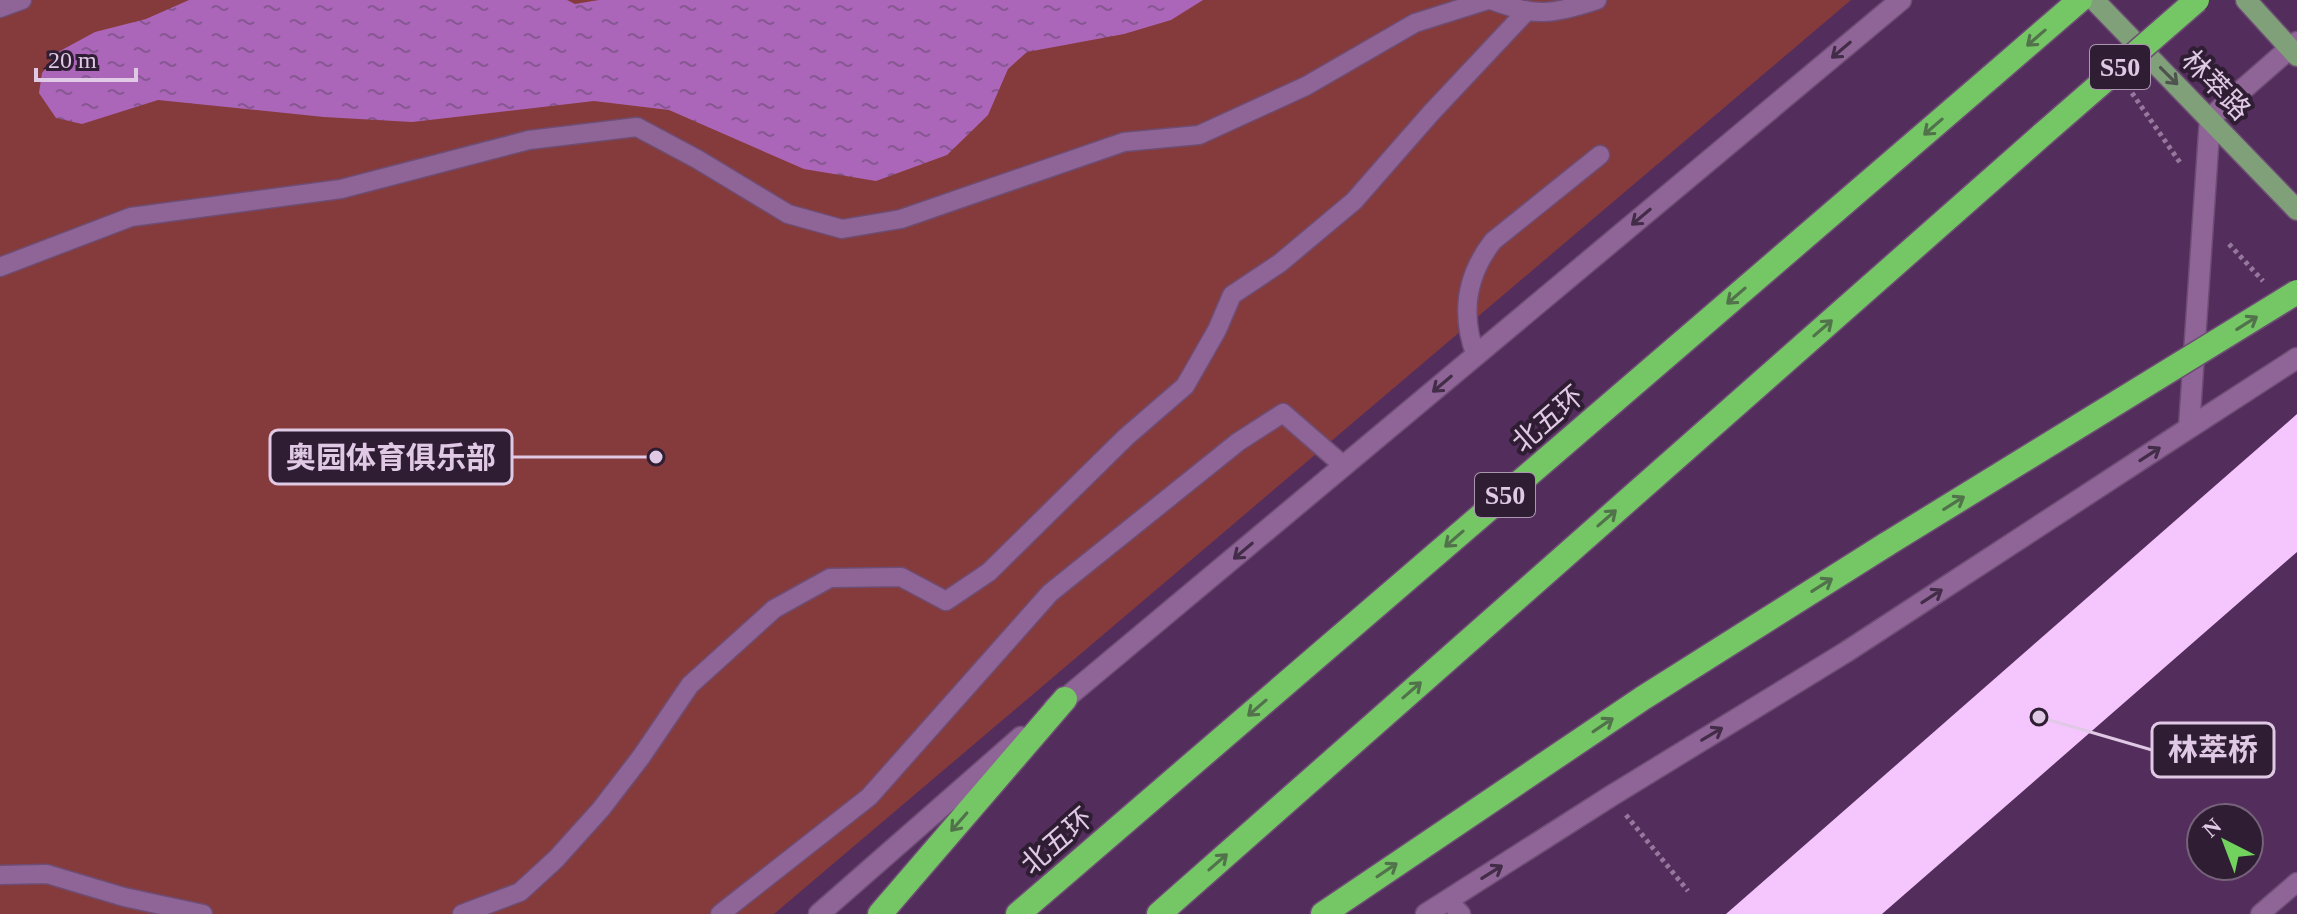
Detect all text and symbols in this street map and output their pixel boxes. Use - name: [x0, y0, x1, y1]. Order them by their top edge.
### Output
- one-way arrow: [2026, 29, 2047, 47]
- scale bar: [36, 32, 136, 82]
- one-way arrow: [1831, 41, 1852, 59]
- street label: 林萃路: [2176, 44, 2256, 126]
- road number: S50: [2090, 45, 2150, 89]
- text: 20 m: [48, 47, 97, 73]
- one-way arrow: [2159, 66, 2178, 85]
- one-way arrow: [1923, 117, 1944, 135]
- one-way arrow: [1632, 208, 1652, 226]
- one-way arrow: [1726, 287, 1746, 305]
- one-way arrow: [2235, 315, 2258, 331]
- one-way arrow: [1813, 319, 1833, 337]
- one-way arrow: [1432, 375, 1453, 393]
- street label: 北五环: [1506, 380, 1590, 458]
- callout: 奥园体育俱乐部: [270, 430, 512, 484]
- text: 奥园体育俱乐部: [286, 441, 496, 474]
- one-way arrow: [2138, 445, 2161, 461]
- road number: S50: [1475, 473, 1535, 517]
- one-way arrow: [1942, 495, 1965, 511]
- one-way arrow: [1597, 510, 1617, 528]
- one-way arrow: [1444, 530, 1465, 548]
- one-way arrow: [1233, 542, 1253, 560]
- one-way arrow: [1810, 576, 1833, 592]
- one-way arrow: [1921, 588, 1943, 604]
- one-way arrow: [1402, 682, 1422, 700]
- one-way arrow: [1247, 699, 1268, 717]
- one-way arrow: [1591, 717, 1613, 733]
- callout: 林萃桥: [2152, 723, 2274, 777]
- one-way arrow: [1700, 726, 1723, 742]
- text: 林萃桥: [2168, 733, 2258, 766]
- street label: 北五环: [1015, 802, 1099, 880]
- north arrow: [2185, 802, 2265, 882]
- one-way arrow: [950, 811, 968, 831]
- text: N: [2198, 813, 2226, 842]
- one-way arrow: [1207, 854, 1227, 872]
- one-way arrow: [1376, 862, 1398, 878]
- one-way arrow: [1480, 863, 1502, 880]

